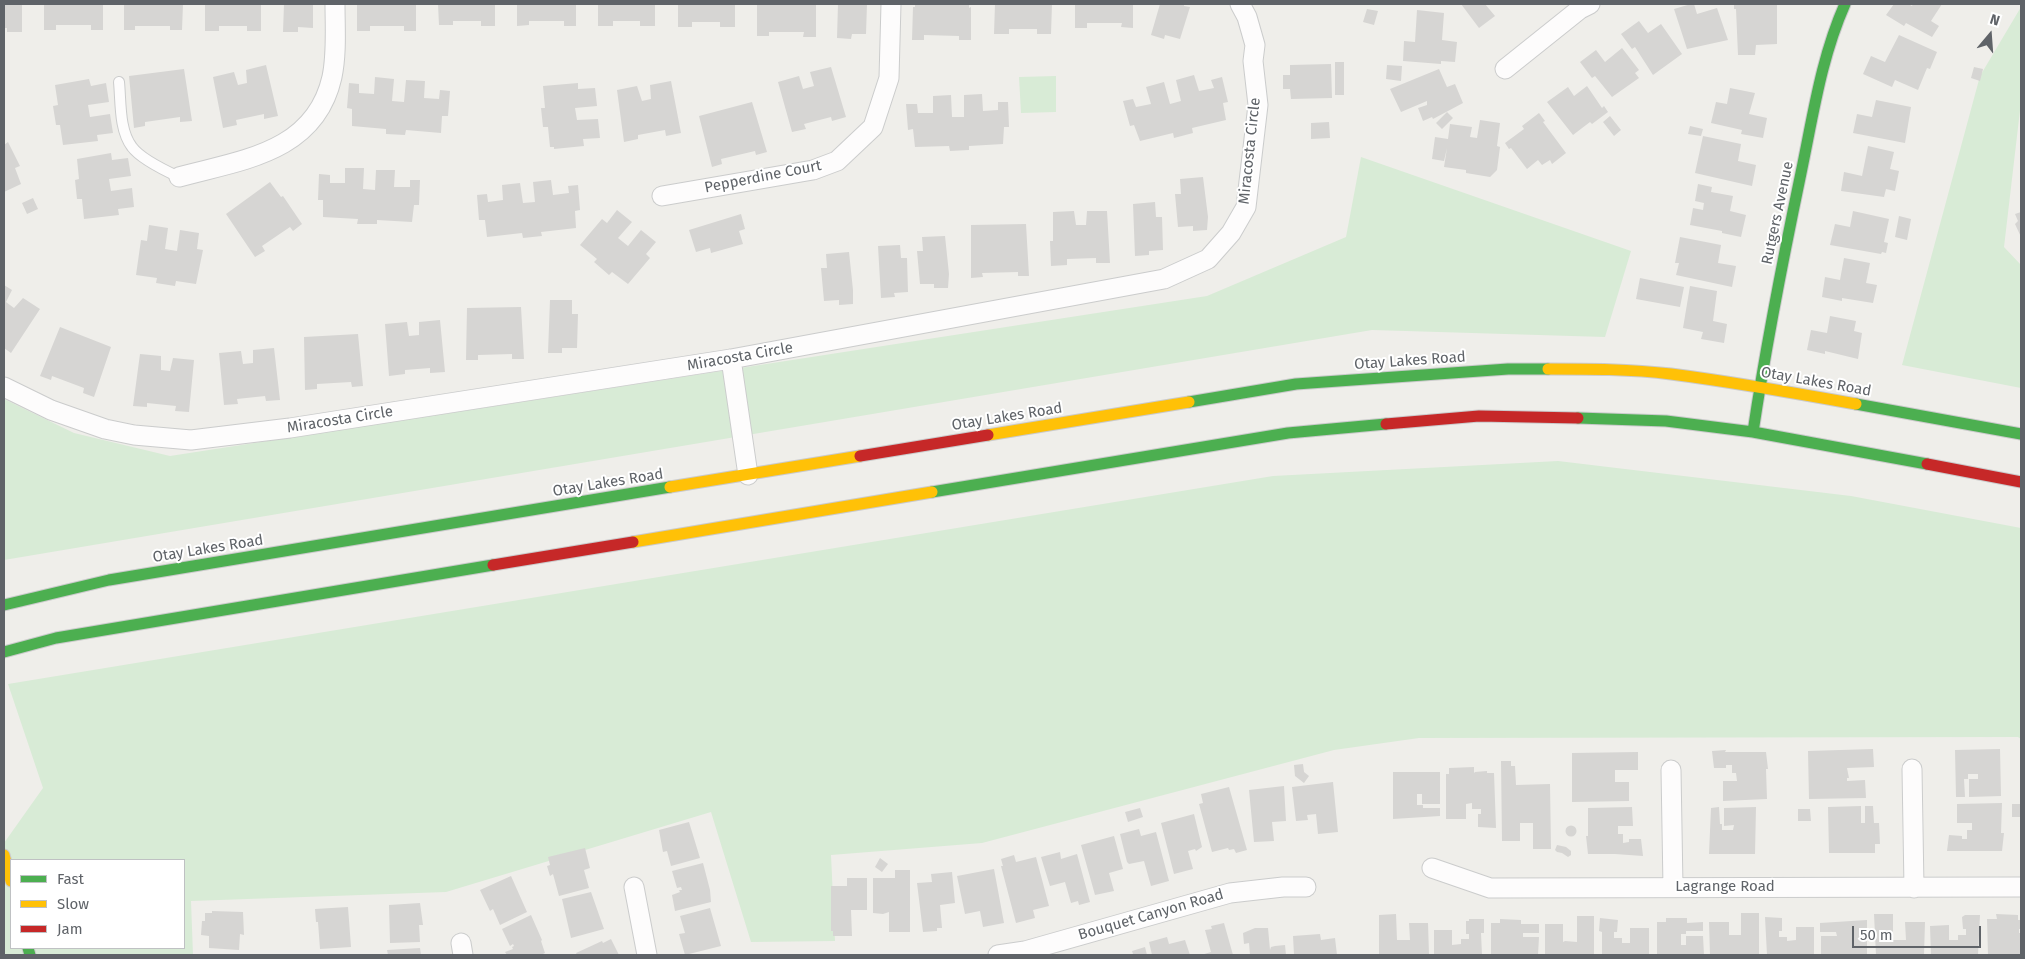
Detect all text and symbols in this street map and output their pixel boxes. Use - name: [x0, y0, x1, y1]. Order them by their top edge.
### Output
- north arrow: [1965, 10, 2015, 60]
- text: N: [1988, 11, 2002, 30]
- street label: Miracosta Circle: [1235, 97, 1265, 205]
- street label: Pepperdine Court: [703, 157, 823, 197]
- street label: Rutgers Avenue: [1758, 160, 1798, 266]
- street label: Miracosta Circle: [686, 339, 794, 375]
- street label: Otay Lakes Road: [1354, 348, 1466, 374]
- street label: Otay Lakes Road: [1759, 363, 1873, 401]
- street label: Otay Lakes Road: [950, 399, 1064, 435]
- street label: Miracosta Circle: [286, 403, 394, 437]
- street label: Otay Lakes Road: [551, 465, 665, 501]
- street label: Otay Lakes Road: [151, 531, 265, 567]
- legend: [10, 859, 185, 949]
- text: Fast: [57, 870, 84, 888]
- street label: Lagrange Road: [1675, 878, 1775, 896]
- street label: Bouquet Canyon Road: [1076, 886, 1226, 944]
- text: Slow: [57, 895, 89, 913]
- scale bar: [1855, 916, 1984, 948]
- text: Jam: [57, 920, 83, 938]
- text: 50 m: [1860, 926, 1893, 944]

